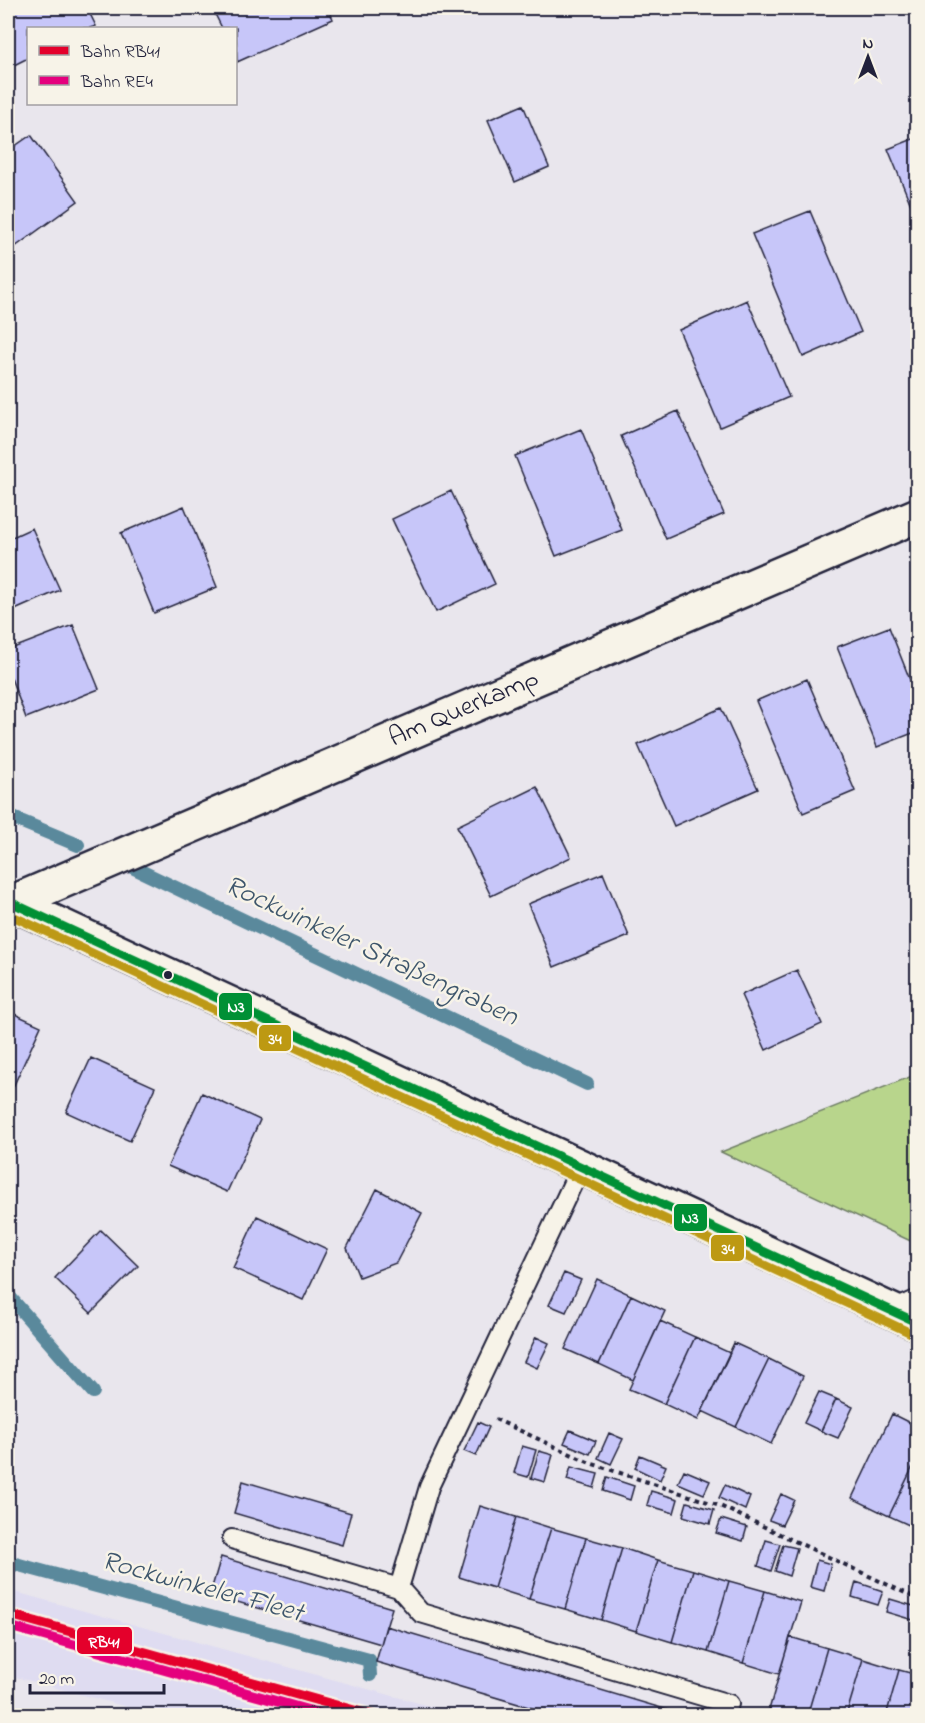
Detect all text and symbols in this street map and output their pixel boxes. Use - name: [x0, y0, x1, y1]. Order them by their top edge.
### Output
- legend: [27, 27, 237, 105]
- north arrow: [838, 27, 898, 87]
- text: N: [863, 32, 874, 56]
- text: Bahn RB41: [80, 40, 160, 66]
- text: Bahn RE4: [80, 70, 154, 96]
- street label: Am Querkamp: [383, 660, 545, 758]
- water label: Rockwinkeler Straßengraben: [218, 866, 525, 1039]
- unlabelled marker: [162, 969, 174, 981]
- line badge: N3: [218, 992, 253, 1021]
- text: N3: [227, 996, 245, 1020]
- line badge: 34: [258, 1024, 292, 1052]
- text: 34: [267, 1028, 282, 1052]
- line badge: N3: [673, 1203, 708, 1232]
- text: N3: [681, 1207, 699, 1231]
- line badge: 34: [710, 1234, 745, 1262]
- text: 34: [720, 1238, 735, 1262]
- water label: Rockwinkeler Fleet: [97, 1541, 310, 1635]
- line badge: RB41: [76, 1626, 133, 1655]
- text: RB41: [87, 1631, 121, 1655]
- scale bar: [30, 1657, 164, 1695]
- text: 20 m: [39, 1667, 74, 1693]

